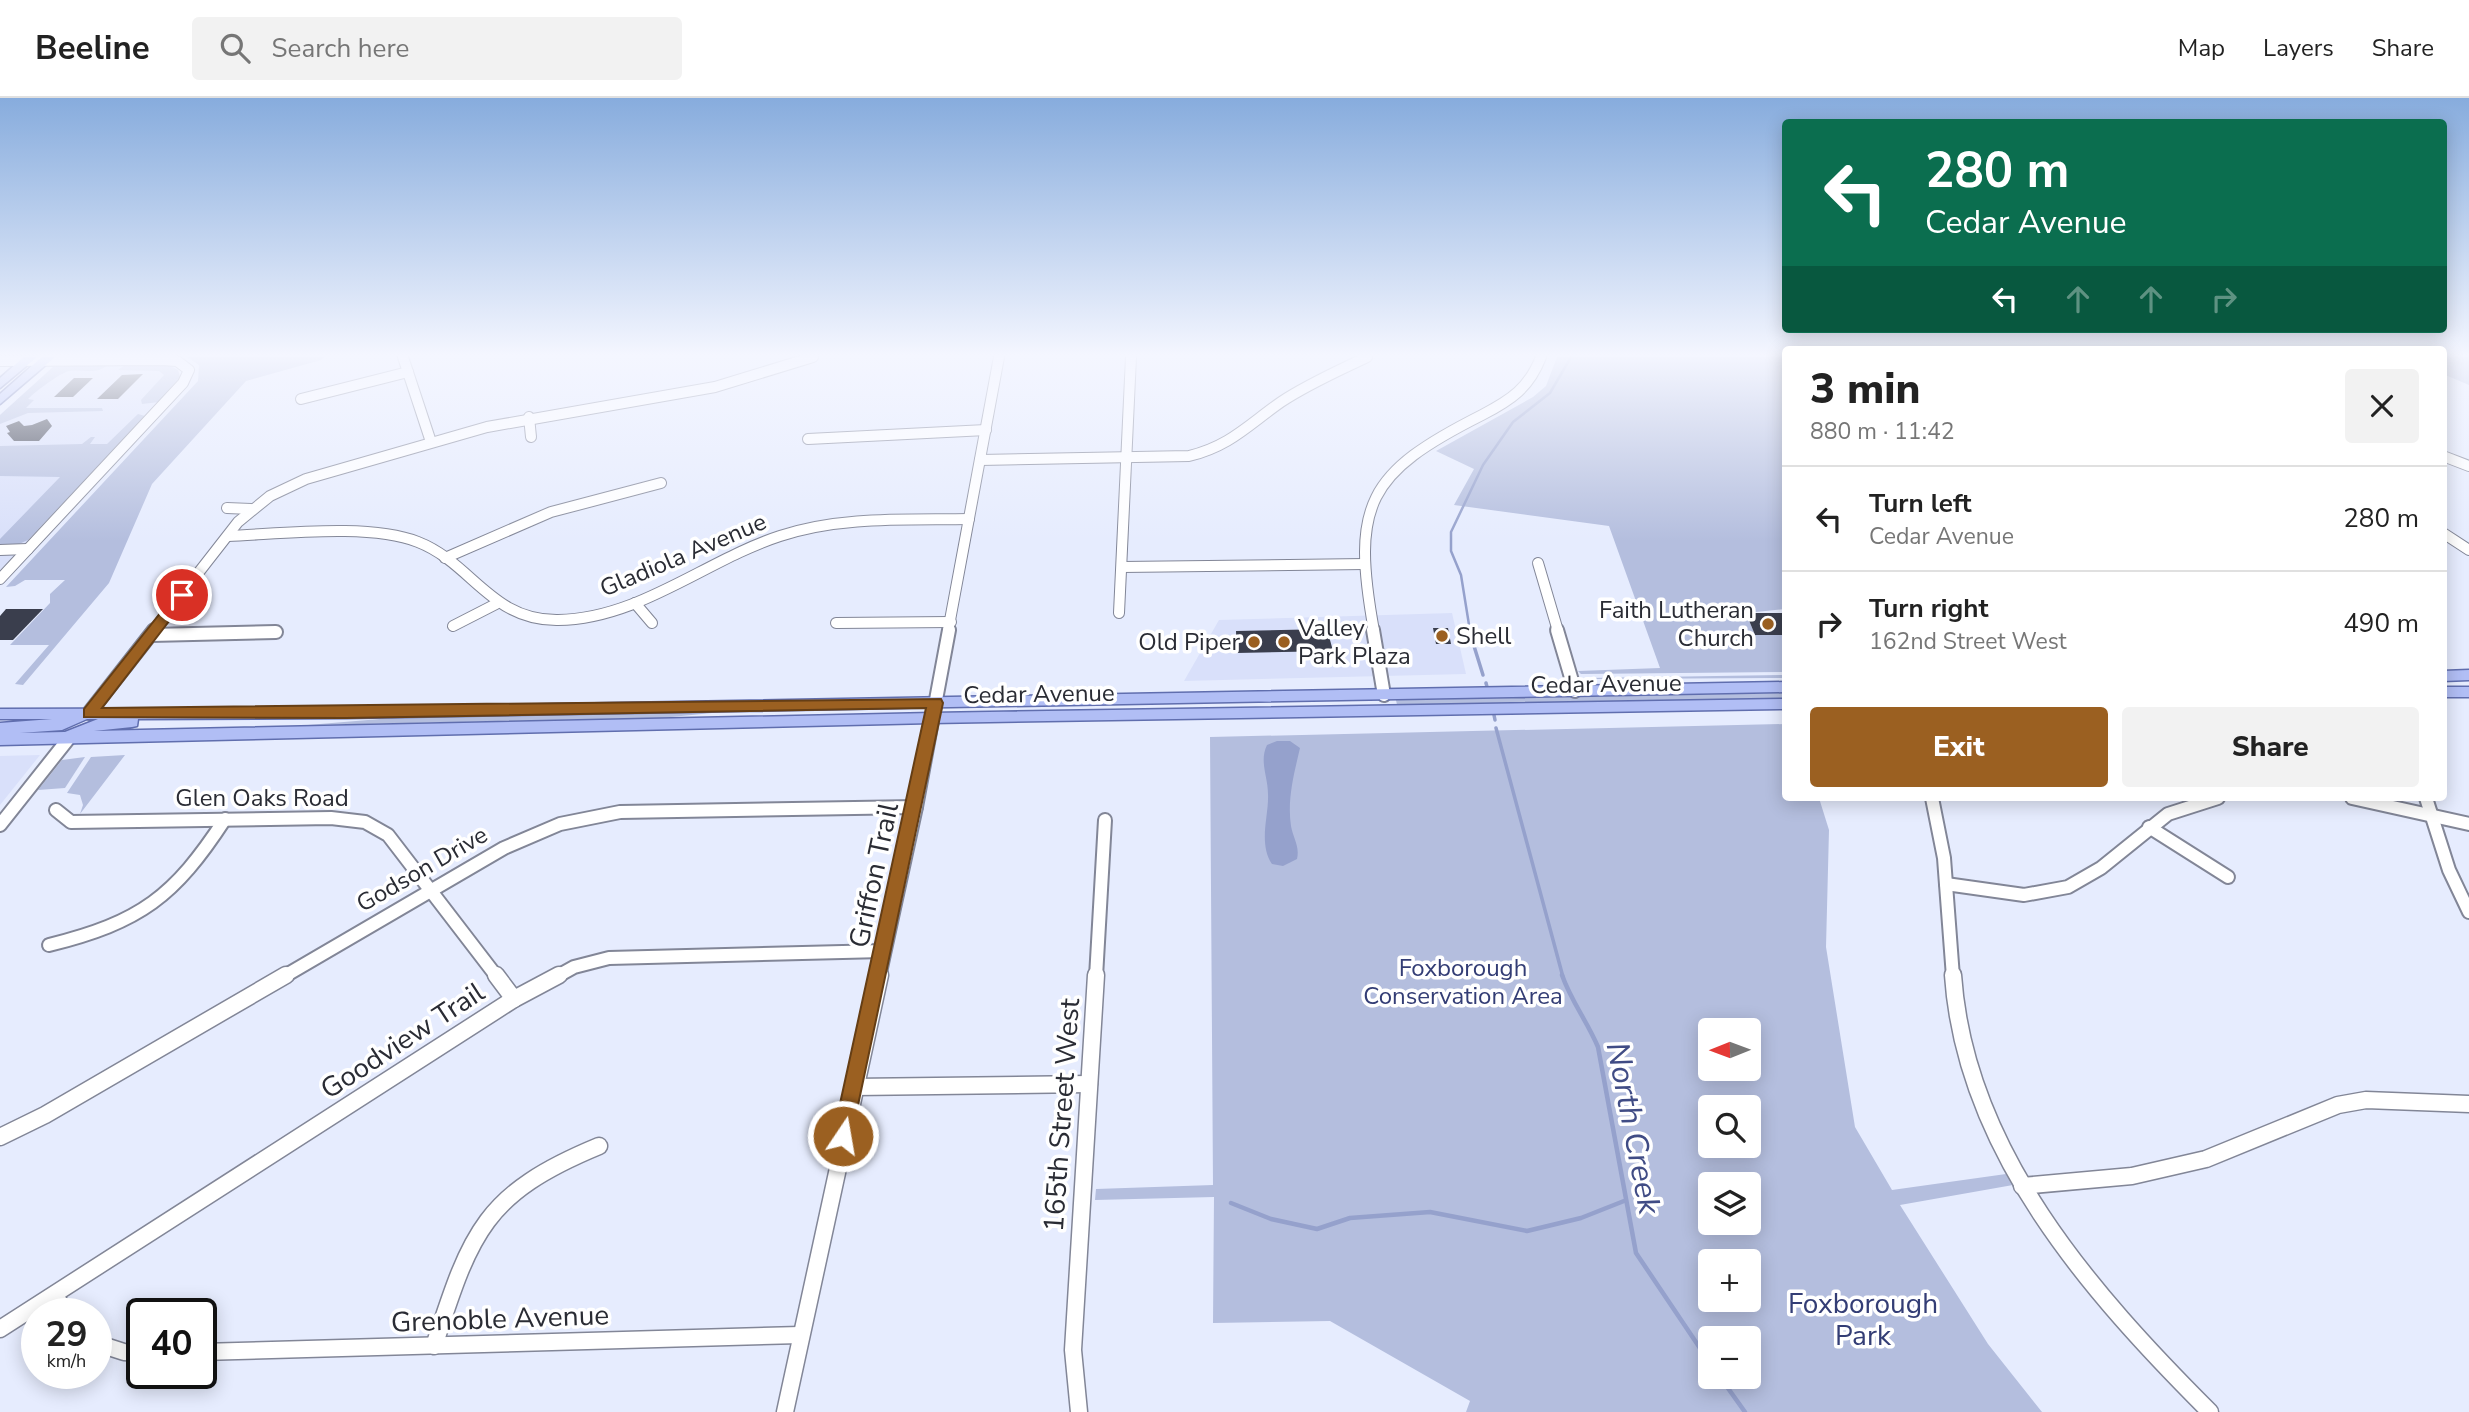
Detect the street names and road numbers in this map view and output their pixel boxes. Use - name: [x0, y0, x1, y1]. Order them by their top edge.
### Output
- street label: Gladiola Avenue: [595, 506, 771, 604]
- street label: Cedar Avenue: [1530, 667, 1682, 701]
- street label: Cedar Avenue: [963, 677, 1115, 711]
- street label: Glen Oaks Road: [175, 782, 349, 814]
- street label: Griffon Trail: [840, 798, 908, 951]
- street label: Godson Drive: [351, 819, 493, 919]
- street label: Goodview Trail: [313, 973, 492, 1108]
- street label: 165th Street West: [1035, 997, 1089, 1233]
- street label: Grenoble Avenue: [390, 1296, 610, 1342]

